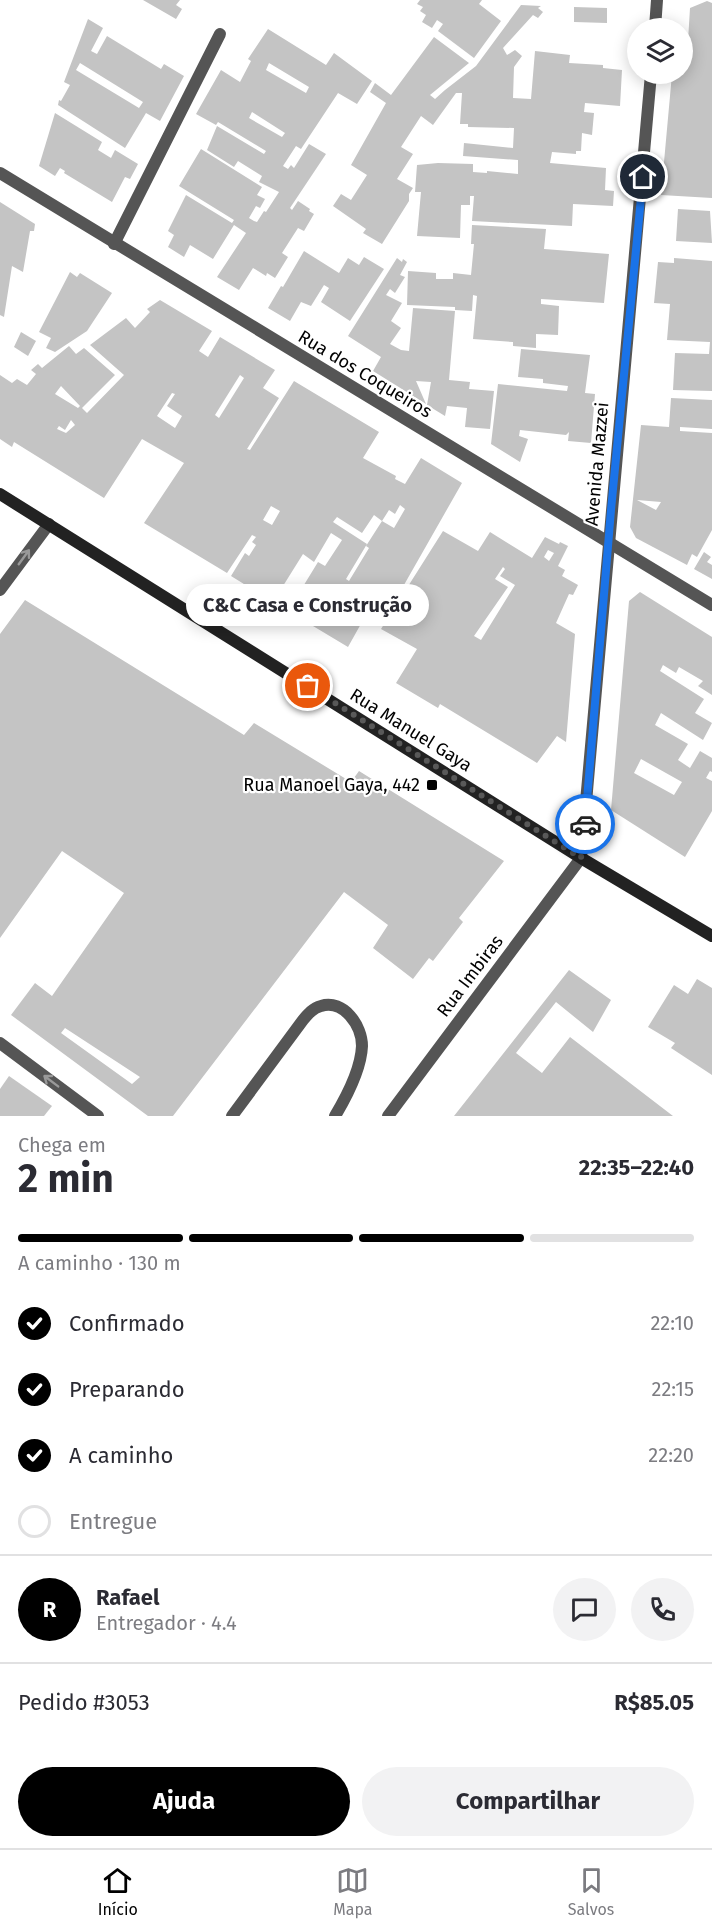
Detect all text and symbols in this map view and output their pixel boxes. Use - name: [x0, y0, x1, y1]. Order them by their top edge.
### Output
- map controls: [627, 18, 693, 84]
- button: layers: [627, 18, 693, 84]
- pin: [617, 151, 668, 202]
- icon: home: [626, 160, 659, 193]
- street label: Rua dos Coqueiros: [294, 325, 436, 423]
- street label: Avenida Mazzei: [581, 401, 613, 527]
- one-way arrow: [18, 549, 31, 565]
- callout: C&C Casa e Construção: [186, 584, 430, 626]
- text: C&C Casa e Construção: [203, 593, 412, 617]
- pin: [282, 660, 333, 711]
- icon: bag: [291, 669, 324, 702]
- street label: Rua Manuel Gaya: [346, 684, 476, 776]
- place label: Rua Manoel Gaya, 442: [243, 774, 420, 796]
- marker: Rua Manoel Gaya, 442: [425, 778, 439, 792]
- courier: [555, 794, 615, 854]
- icon: car: [569, 808, 602, 841]
- street label: Rua Imbiras: [432, 931, 508, 1021]
- one-way arrow: [43, 1075, 59, 1087]
- text: Chega em: [18, 1133, 106, 1157]
- text: 22:35–22:40: [579, 1154, 694, 1181]
- text: 2 min: [18, 1156, 114, 1202]
- text: A caminho · 130 m: [18, 1251, 181, 1275]
- icon: check: [18, 1307, 51, 1340]
- text: Confirmado: [69, 1310, 185, 1337]
- text: 22:10: [650, 1311, 694, 1335]
- icon: check: [18, 1373, 51, 1406]
- text: Preparando: [69, 1376, 185, 1403]
- text: 22:15: [652, 1377, 694, 1401]
- icon: check: [18, 1439, 51, 1472]
- text: A caminho: [69, 1442, 173, 1469]
- text: 22:20: [648, 1443, 694, 1467]
- text: Entregue: [69, 1508, 157, 1535]
- button: chat: [553, 1578, 616, 1641]
- button: phone: [631, 1578, 694, 1641]
- text: Rafael: [96, 1584, 159, 1611]
- text: R: [43, 1596, 56, 1623]
- text: Entregador · 4.4: [96, 1611, 237, 1635]
- text: Pedido #3053: [18, 1689, 150, 1716]
- text: R$85.05: [614, 1689, 694, 1716]
- button: Ajuda: [18, 1767, 350, 1836]
- button: Compartilhar: [362, 1767, 694, 1836]
- tab: Início: [98, 1864, 138, 1919]
- tab: Mapa: [333, 1864, 372, 1919]
- tab: Salvos: [568, 1864, 614, 1919]

